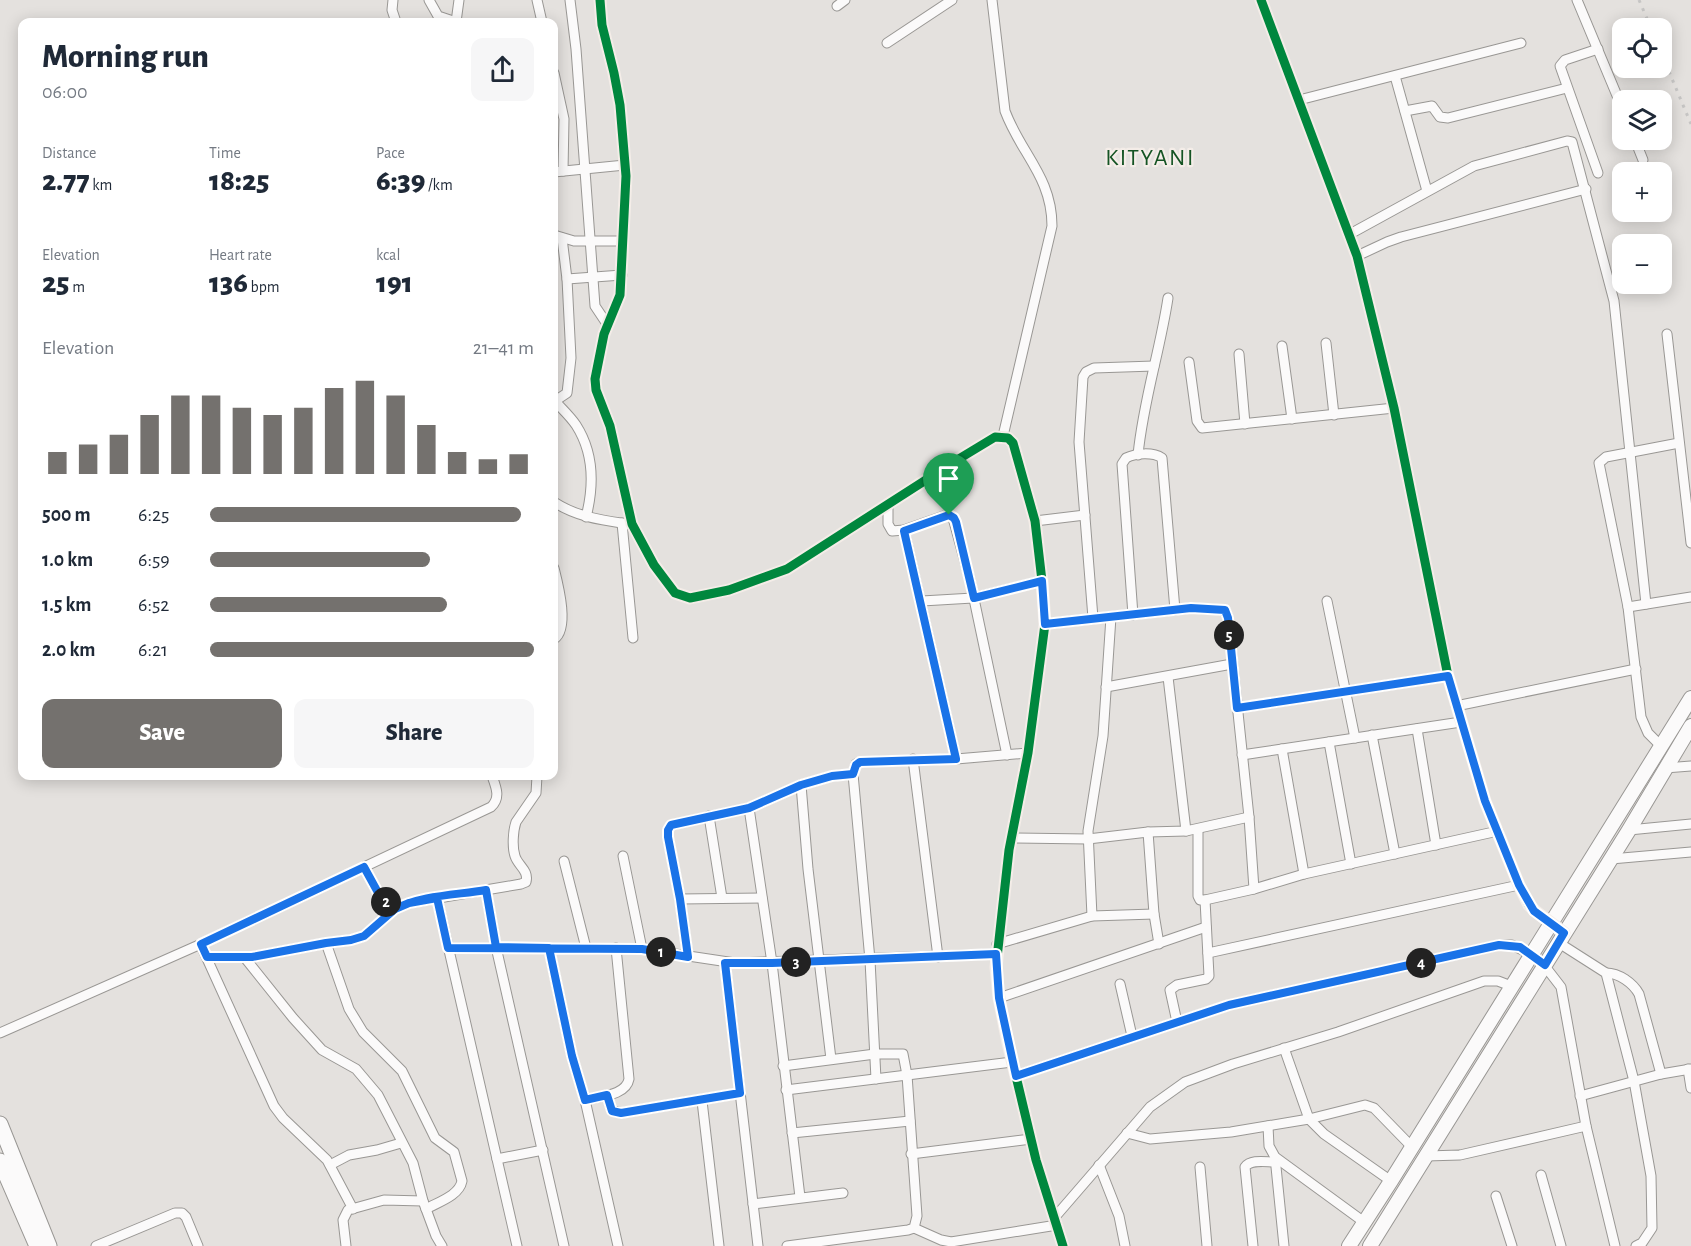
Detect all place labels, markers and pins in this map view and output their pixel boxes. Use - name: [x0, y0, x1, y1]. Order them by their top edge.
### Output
- pin: [923, 453, 974, 515]
- pin: 5: [1214, 620, 1244, 650]
- pin: 2: [371, 887, 401, 917]
- pin: 1: [646, 937, 676, 967]
- pin: 3: [781, 947, 811, 977]
- pin: 4: [1406, 948, 1436, 978]

